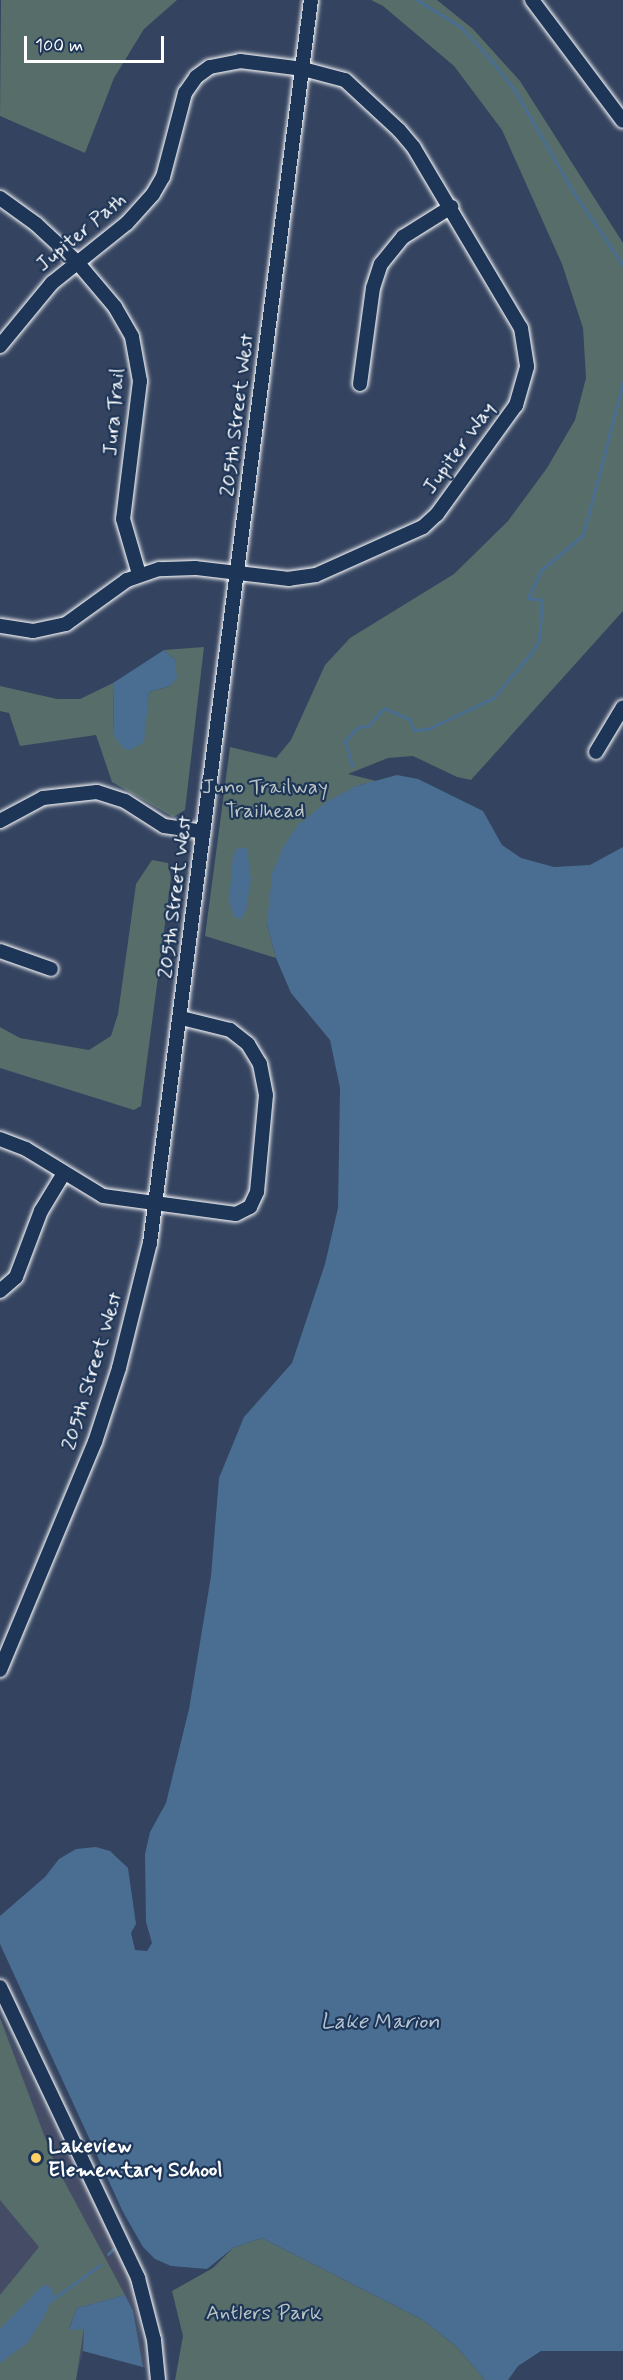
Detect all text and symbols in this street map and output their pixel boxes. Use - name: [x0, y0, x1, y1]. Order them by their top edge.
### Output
- scale bar: [27, 24, 166, 62]
- text: 100 m: [35, 34, 83, 58]
- street label: Jupiter Path: [31, 187, 131, 277]
- street label: 205th Street West: [214, 331, 260, 499]
- street label: Jura Trail: [98, 369, 130, 455]
- street label: Jupiter Way: [416, 396, 502, 500]
- park label: Juno Trailway Trailhead: [203, 774, 327, 824]
- street label: 205th Street West: [152, 813, 198, 981]
- street label: 205th Street West: [56, 1288, 128, 1454]
- water label: Lake Marion: [318, 2010, 442, 2036]
- place label: Lakeview Elementary School: [48, 2133, 223, 2183]
- marker: Lakeview Elementary School: [29, 2151, 43, 2165]
- park label: Antlers Park: [208, 2300, 320, 2326]

